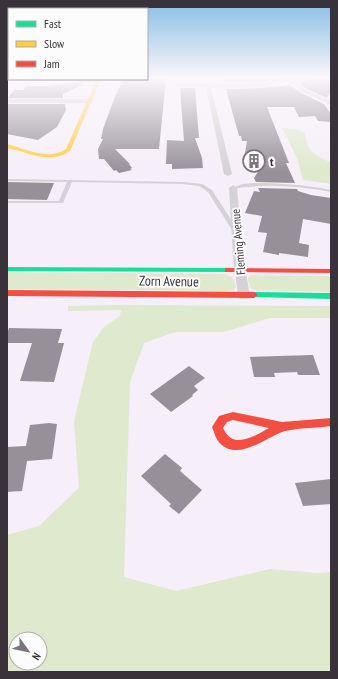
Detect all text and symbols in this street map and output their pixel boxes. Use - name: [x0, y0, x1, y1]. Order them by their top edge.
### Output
- legend: [8, 8, 148, 80]
- text: Fast: [44, 16, 62, 31]
- text: Slow: [44, 36, 65, 51]
- text: Jam: [43, 56, 60, 71]
- building icon: t: [241, 148, 267, 174]
- place label: t: [270, 154, 274, 169]
- street label: Fleming Avenue: [228, 208, 248, 276]
- street label: Zorn Avenue: [139, 271, 199, 291]
- north arrow: [8, 631, 48, 671]
- text: N: [29, 650, 44, 663]

